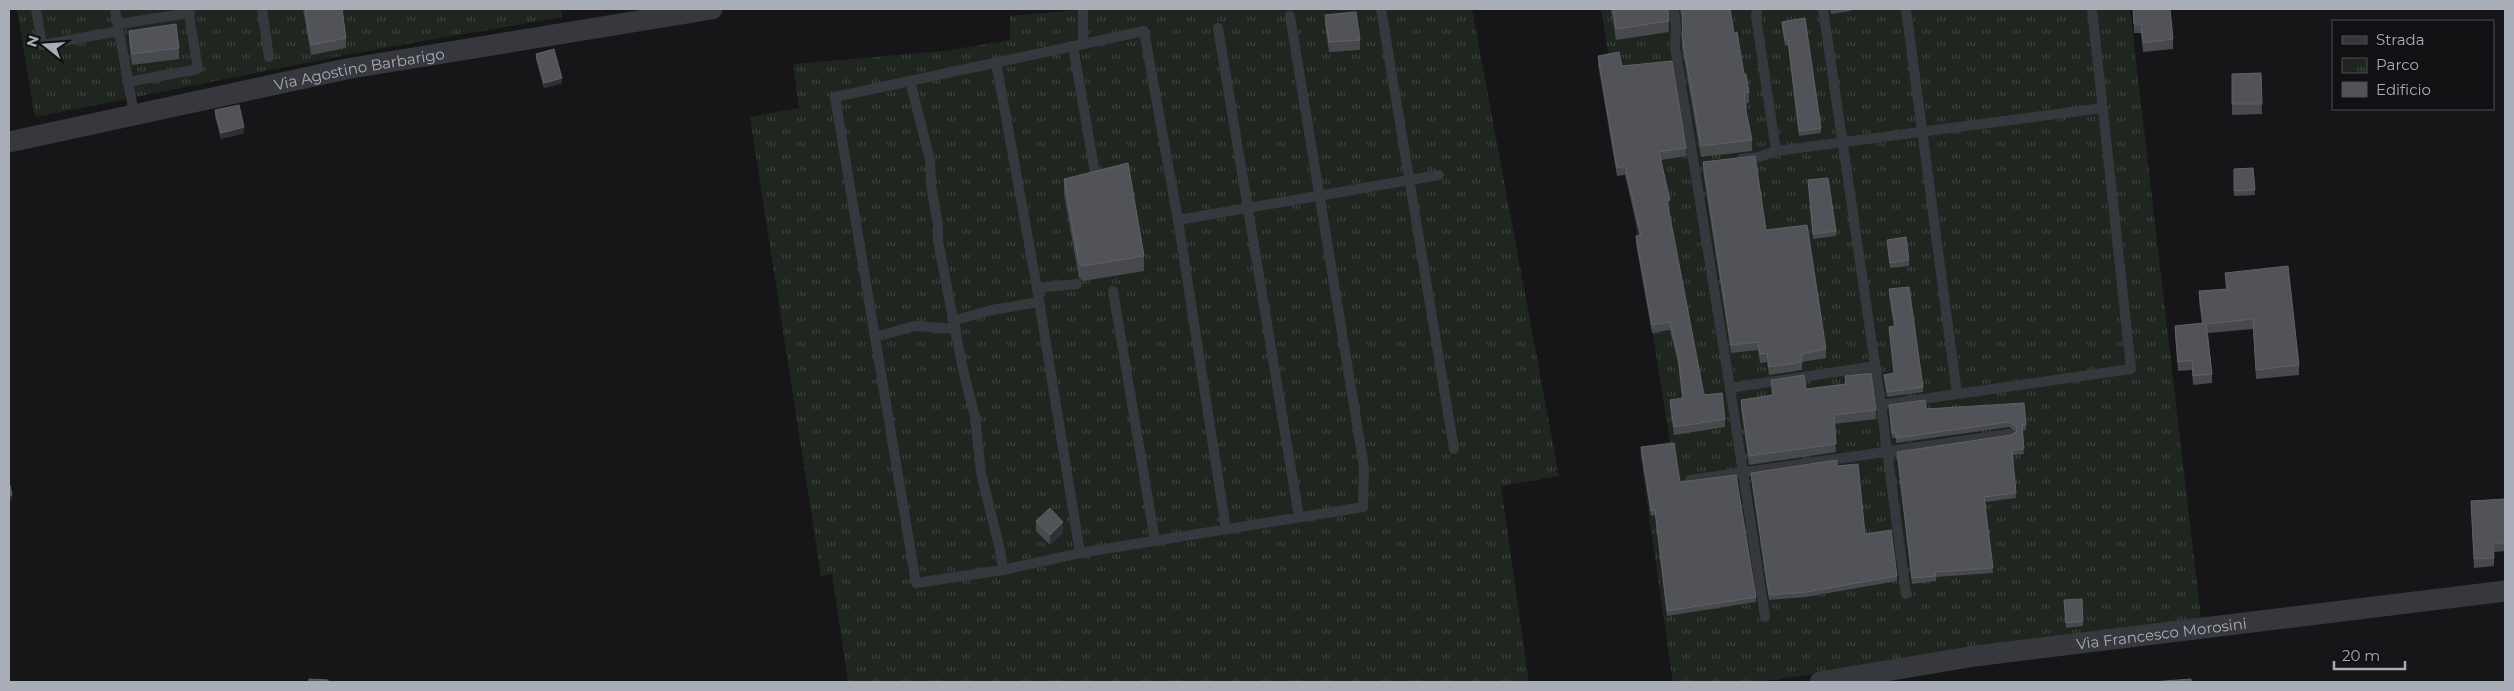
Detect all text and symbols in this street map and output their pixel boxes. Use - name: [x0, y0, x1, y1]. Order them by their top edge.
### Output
- north arrow: [20, 20, 70, 70]
- legend: [2332, 20, 2494, 110]
- text: Strada: [2376, 30, 2425, 49]
- text: N: [22, 33, 43, 49]
- street label: Via Agostino Barbarigo: [272, 43, 446, 94]
- text: Parco: [2376, 55, 2419, 74]
- text: Edificio: [2376, 80, 2431, 99]
- street label: Via Francesco Morosini: [2075, 613, 2248, 653]
- scale bar: [2334, 638, 2405, 670]
- text: 20 m: [2342, 646, 2380, 665]

